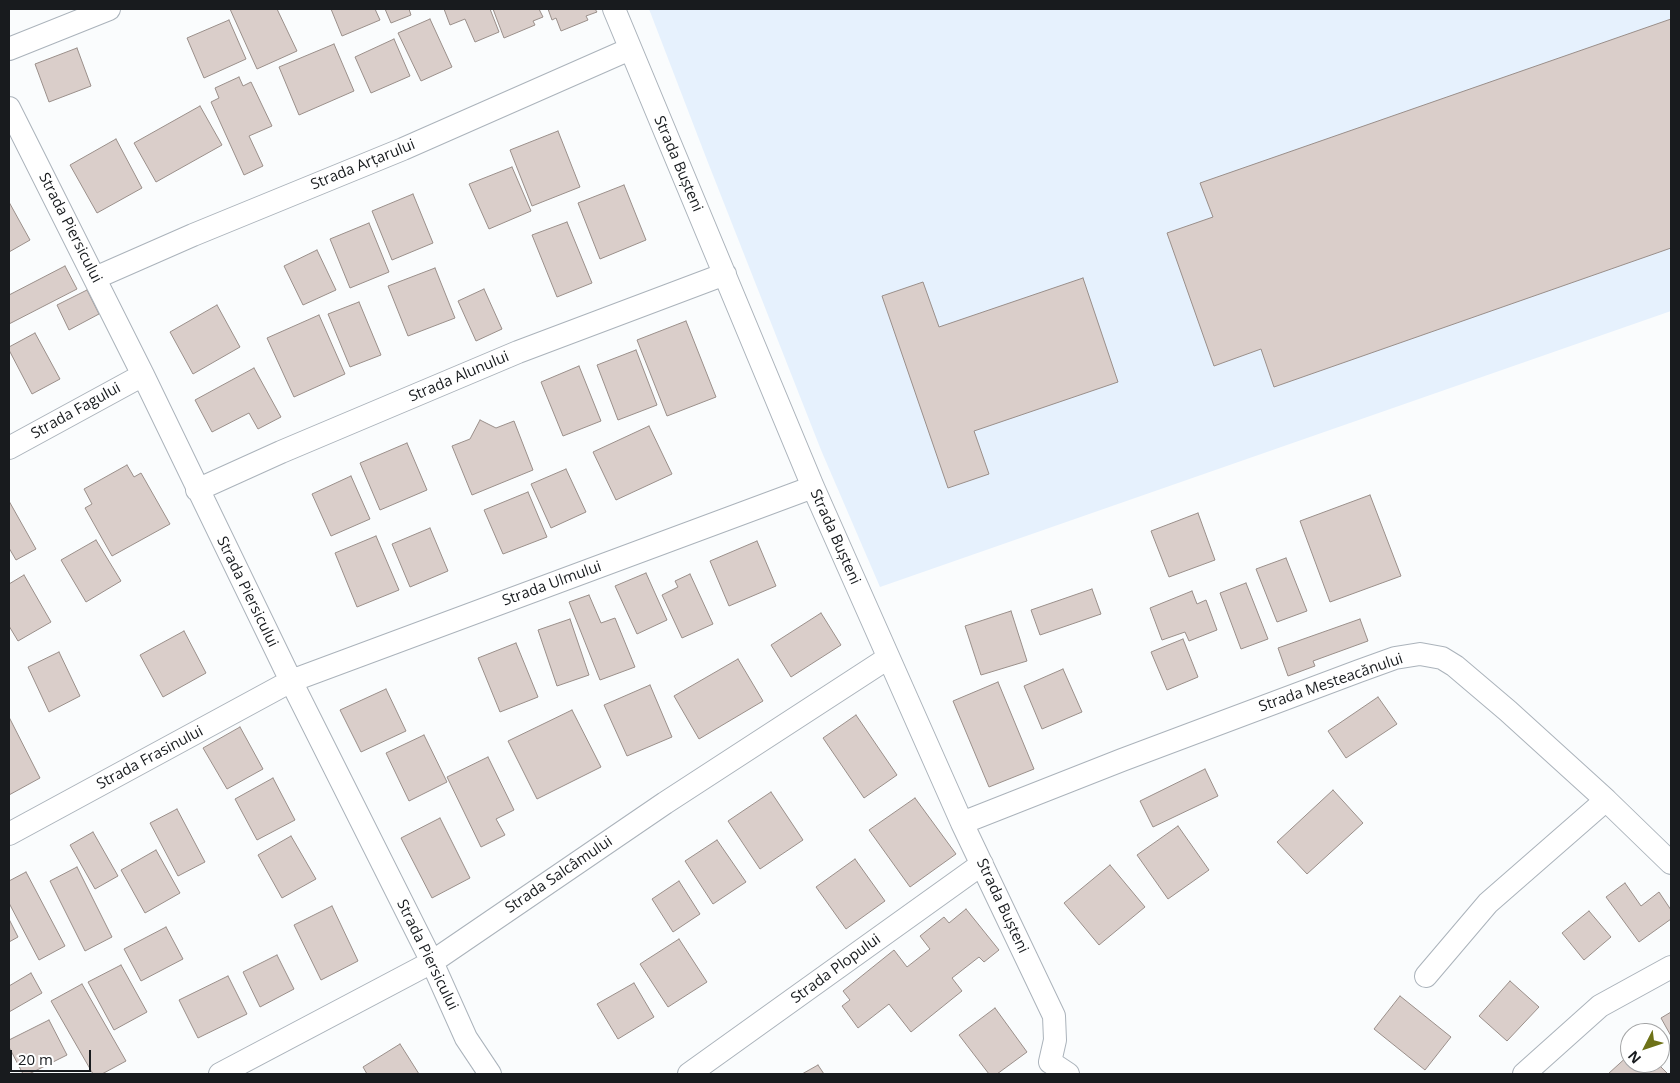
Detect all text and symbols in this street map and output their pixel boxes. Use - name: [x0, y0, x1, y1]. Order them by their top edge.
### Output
- street label: Strada Bușteni: [650, 113, 706, 215]
- street label: Strada Arțarului: [308, 136, 418, 194]
- street label: Strada Piersicului: [35, 170, 105, 286]
- street label: Strada Alunului: [406, 348, 512, 406]
- street label: Strada Fagului: [28, 379, 124, 443]
- street label: Strada Bușteni: [806, 487, 864, 587]
- street label: Strada Piersicului: [212, 534, 282, 650]
- street label: Strada Ulmului: [500, 558, 604, 610]
- street label: Strada Mesteacănului: [1257, 650, 1405, 716]
- street label: Strada Frasinului: [94, 722, 206, 794]
- street label: Strada Salcâmului: [502, 833, 616, 917]
- street label: Strada Bușteni: [972, 856, 1032, 956]
- street label: Strada Piersicului: [392, 897, 462, 1013]
- street label: Strada Plopului: [788, 930, 884, 1008]
- north arrow: [1620, 1023, 1670, 1073]
- scale bar: [12, 1040, 94, 1072]
- text: N: [1623, 1047, 1645, 1068]
- text: 20 m: [18, 1049, 53, 1069]

